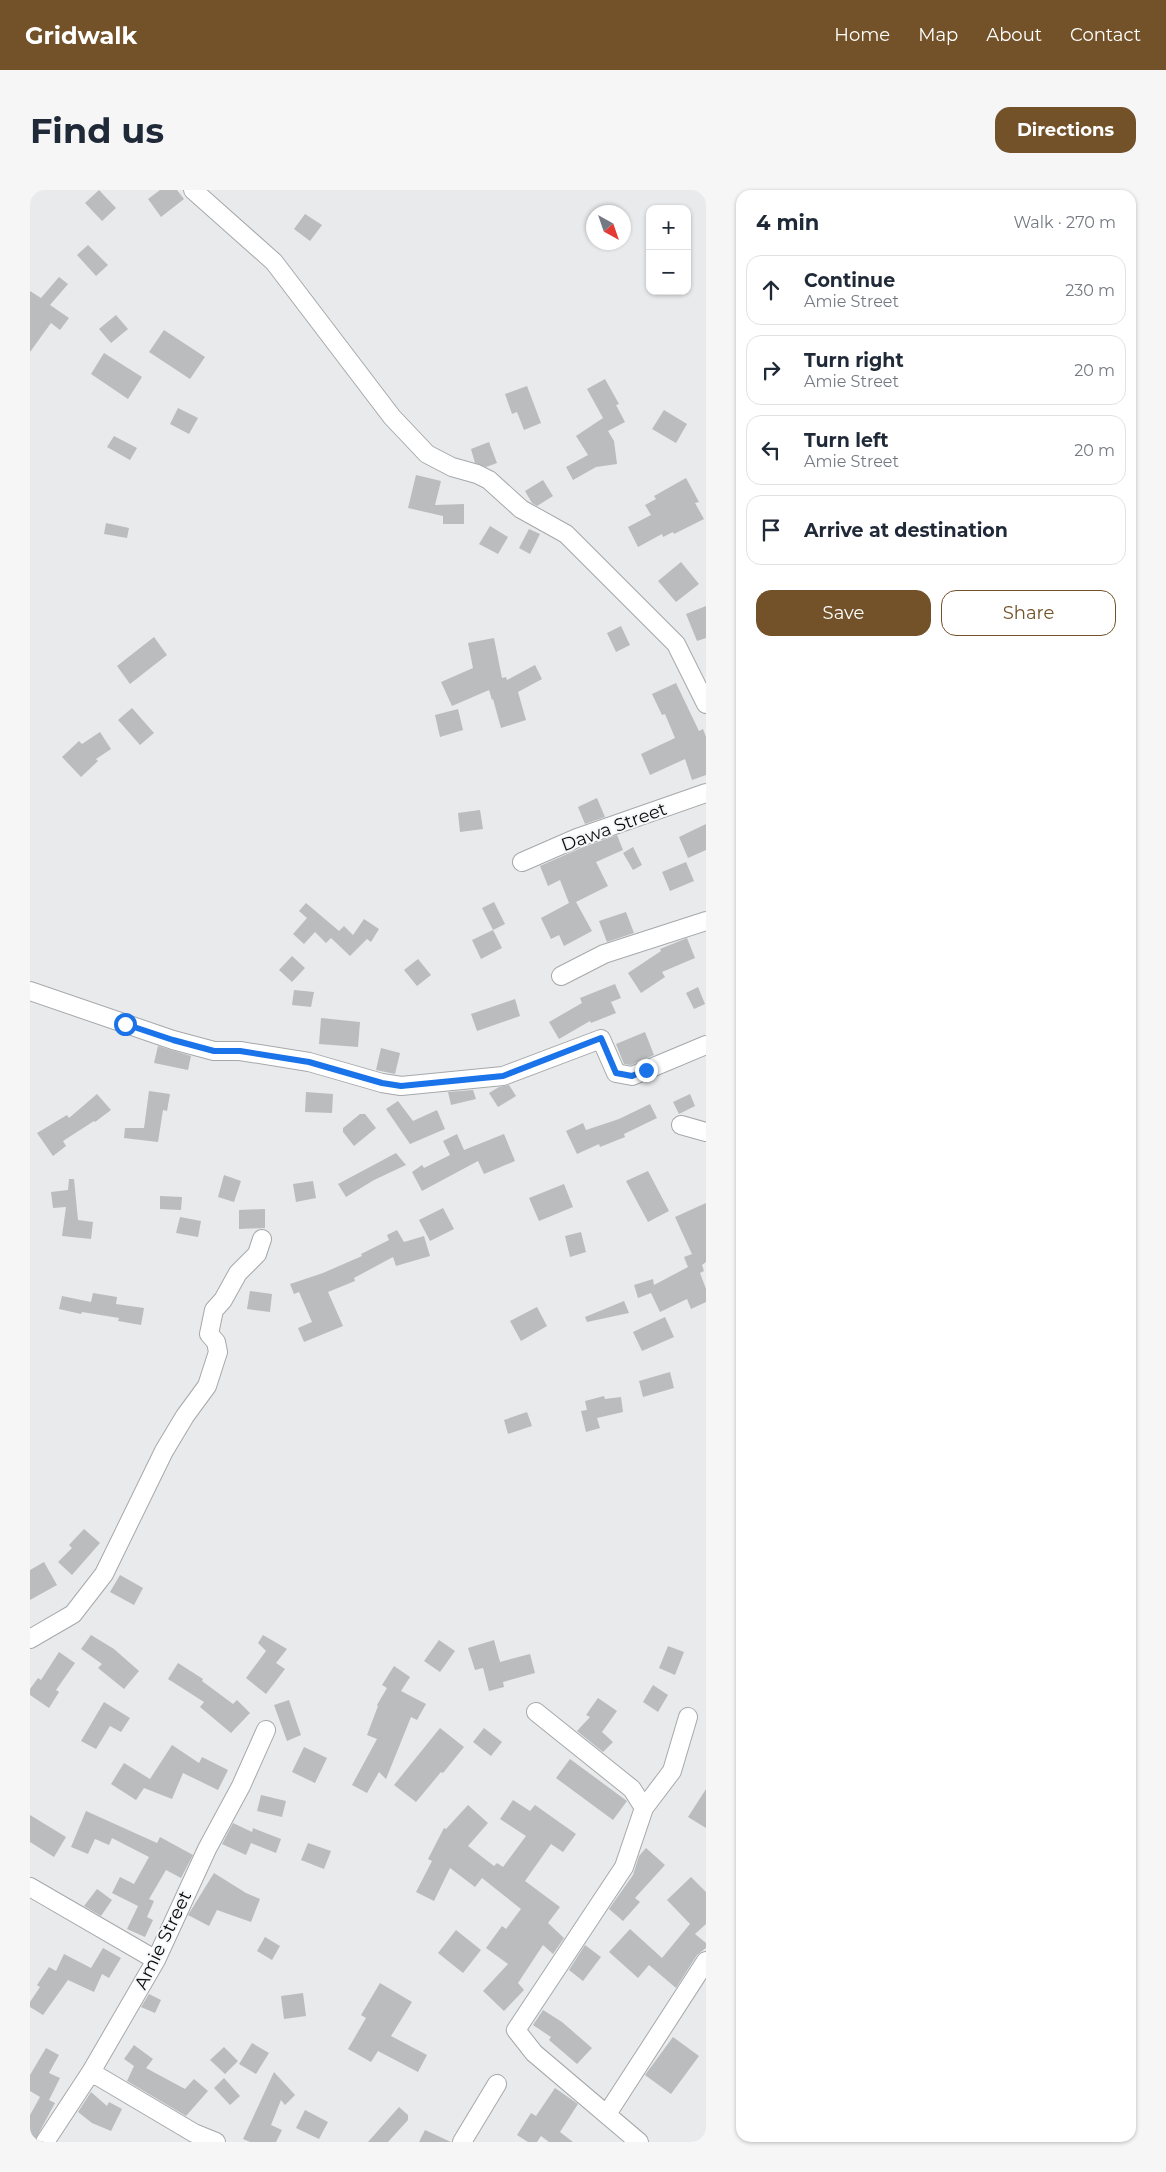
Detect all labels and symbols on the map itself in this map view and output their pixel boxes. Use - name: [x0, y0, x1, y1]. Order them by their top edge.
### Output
- north arrow: [586, 205, 631, 250]
- street label: Dawa Street: [558, 798, 670, 856]
- route start: [114, 1013, 137, 1036]
- route end: [635, 1059, 658, 1082]
- street label: Amie Street: [130, 1887, 196, 1993]

